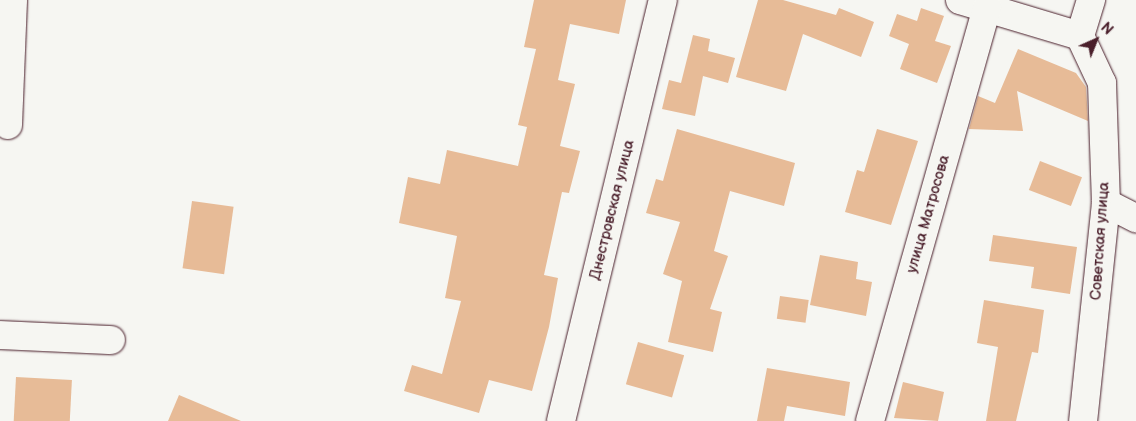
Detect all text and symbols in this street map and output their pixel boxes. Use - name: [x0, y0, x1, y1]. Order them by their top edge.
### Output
- north arrow: [1071, 15, 1121, 65]
- text: N: [1097, 19, 1116, 39]
- street label: Днестровская улица: [586, 138, 638, 282]
- street label: улица Матросова: [903, 153, 953, 275]
- street label: Советская улица: [1087, 181, 1113, 301]

